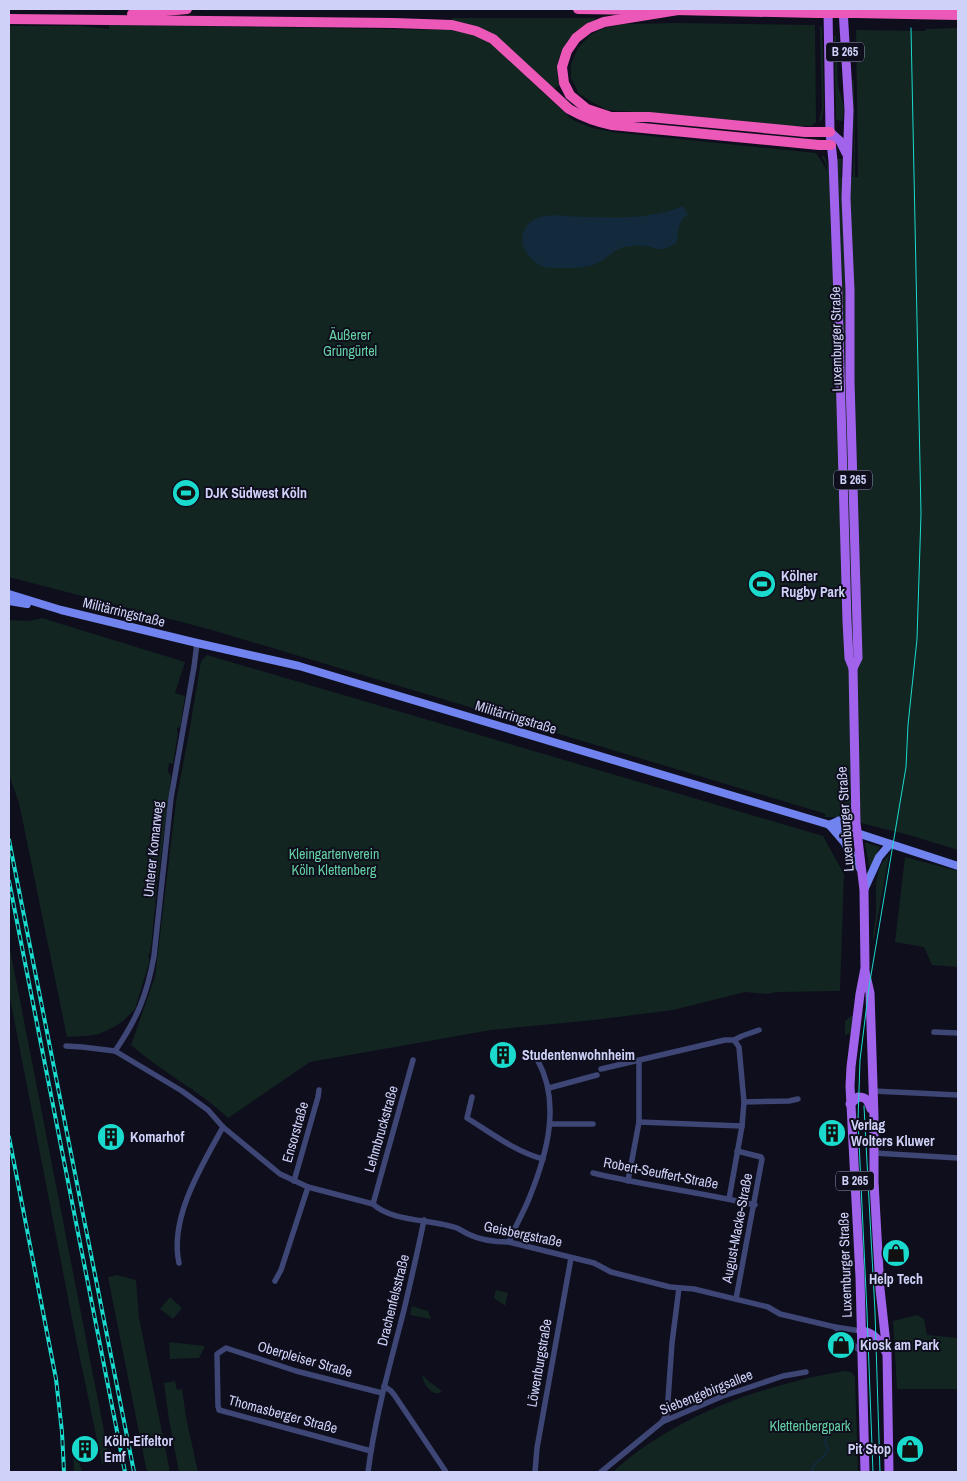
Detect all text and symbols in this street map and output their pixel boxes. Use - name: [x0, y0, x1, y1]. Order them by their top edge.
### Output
- road number: B 265: [826, 42, 864, 62]
- street label: Luxemburger Straße: [826, 286, 846, 392]
- park label: Äußerer Grüngürtel: [323, 326, 377, 360]
- road number: B 265: [834, 470, 872, 490]
- sports icon: DJK Südwest Köln: [171, 478, 201, 508]
- place label: DJK Südwest Köln: [205, 484, 307, 502]
- place label: Kölner Rugby Park: [781, 567, 845, 601]
- sports icon: Kölner Rugby Park: [747, 569, 777, 599]
- street label: Militärringstraße: [81, 593, 167, 631]
- street label: Militärringstraße: [473, 696, 559, 738]
- street label: Luxemburger Straße: [832, 766, 858, 872]
- street label: Unterer Komarweg: [139, 800, 167, 898]
- park label: Kleingartenverein Köln Klettenberg: [289, 845, 379, 879]
- building icon: Studentenwohnheim: [488, 1040, 518, 1070]
- place label: Studentenwohnheim: [522, 1046, 635, 1064]
- street label: Lehmbruckstraße: [360, 1084, 402, 1174]
- street label: Ensorstraße: [278, 1099, 312, 1165]
- place label: Verlag Wolters Kluwer: [851, 1116, 935, 1150]
- building icon: Verlag Wolters Kluwer: [817, 1118, 847, 1148]
- building icon: Komarhof: [96, 1122, 126, 1152]
- place label: Komarhof: [130, 1128, 184, 1146]
- street label: Robert-Seuffert-Straße: [602, 1153, 720, 1193]
- street label: August-Macke-Straße: [717, 1171, 756, 1286]
- road number: B 265: [836, 1172, 874, 1190]
- street label: Luxemburger Straße: [834, 1212, 856, 1318]
- street label: Geisbergstraße: [482, 1217, 564, 1251]
- shop icon: Help Tech: [881, 1238, 911, 1268]
- street label: Drachenfelsstraße: [373, 1252, 413, 1348]
- place label: Help Tech: [869, 1270, 923, 1288]
- street label: Löwenburgstraße: [522, 1317, 556, 1409]
- shop icon: Kiosk am Park: [826, 1330, 856, 1360]
- place label: Kiosk am Park: [860, 1336, 940, 1354]
- street label: Oberpleiser Straße: [256, 1337, 354, 1381]
- street label: Siebengebirgsallee: [657, 1365, 755, 1419]
- street label: Thomasberger Straße: [226, 1391, 340, 1437]
- park label: Klettenbergpark: [769, 1417, 851, 1435]
- place label: Köln-Eifeltor Emf: [104, 1432, 173, 1466]
- building icon: Köln-Eifeltor Emf: [70, 1434, 100, 1464]
- shop icon: Pit Stop: [895, 1434, 925, 1464]
- place label: Pit Stop: [848, 1440, 891, 1458]

